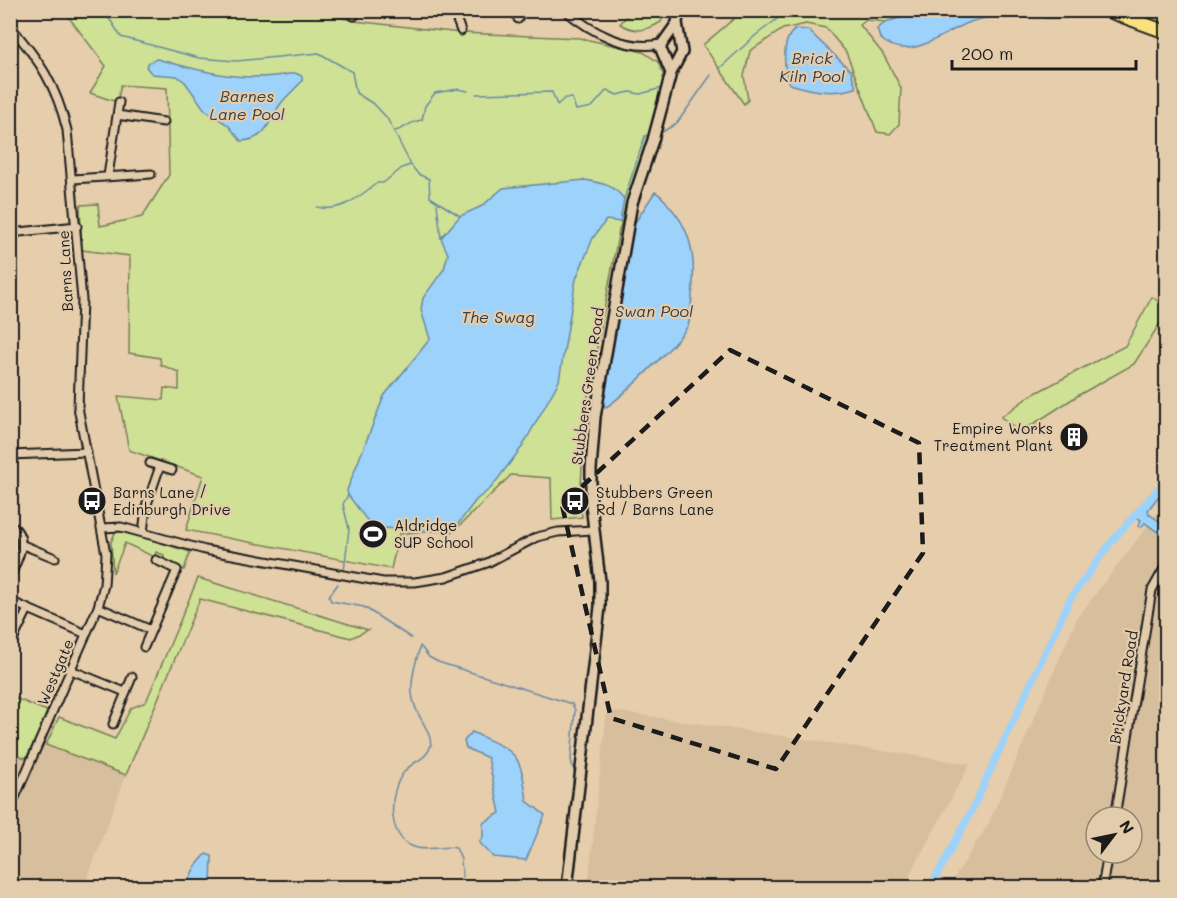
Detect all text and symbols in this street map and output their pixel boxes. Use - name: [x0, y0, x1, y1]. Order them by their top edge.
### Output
- scale bar: [952, 33, 1136, 71]
- text: 200 m: [961, 41, 1013, 65]
- water label: Brick Kiln Pool: [779, 47, 845, 86]
- water label: Barnes Lane Pool: [209, 85, 285, 124]
- street label: Barns Lane: [53, 230, 77, 312]
- water label: Swan Pool: [615, 300, 693, 321]
- water label: The Swag: [461, 306, 535, 327]
- street label: Stubbers Green Road: [566, 306, 608, 466]
- place label: Empire Works Treatment Plant: [934, 418, 1053, 455]
- building icon: Empire Works Treatment Plant: [1058, 421, 1090, 453]
- place label: Barns Lane / Edinburgh Drive: [113, 482, 231, 519]
- place label: Stubbers Green Rd / Barns Lane: [596, 482, 714, 519]
- bus stop icon: Barns Lane / Edinburgh Drive: [76, 485, 108, 517]
- bus stop icon: Stubbers Green Rd / Barns Lane: [559, 485, 591, 517]
- place label: Aldridge SUP School: [394, 515, 474, 552]
- sports icon: Aldridge SUP School: [357, 518, 389, 550]
- street label: Brickyard Road: [1104, 629, 1142, 745]
- street label: Westgate: [32, 636, 78, 708]
- north arrow: [1084, 805, 1144, 865]
- text: N: [1115, 816, 1139, 838]

